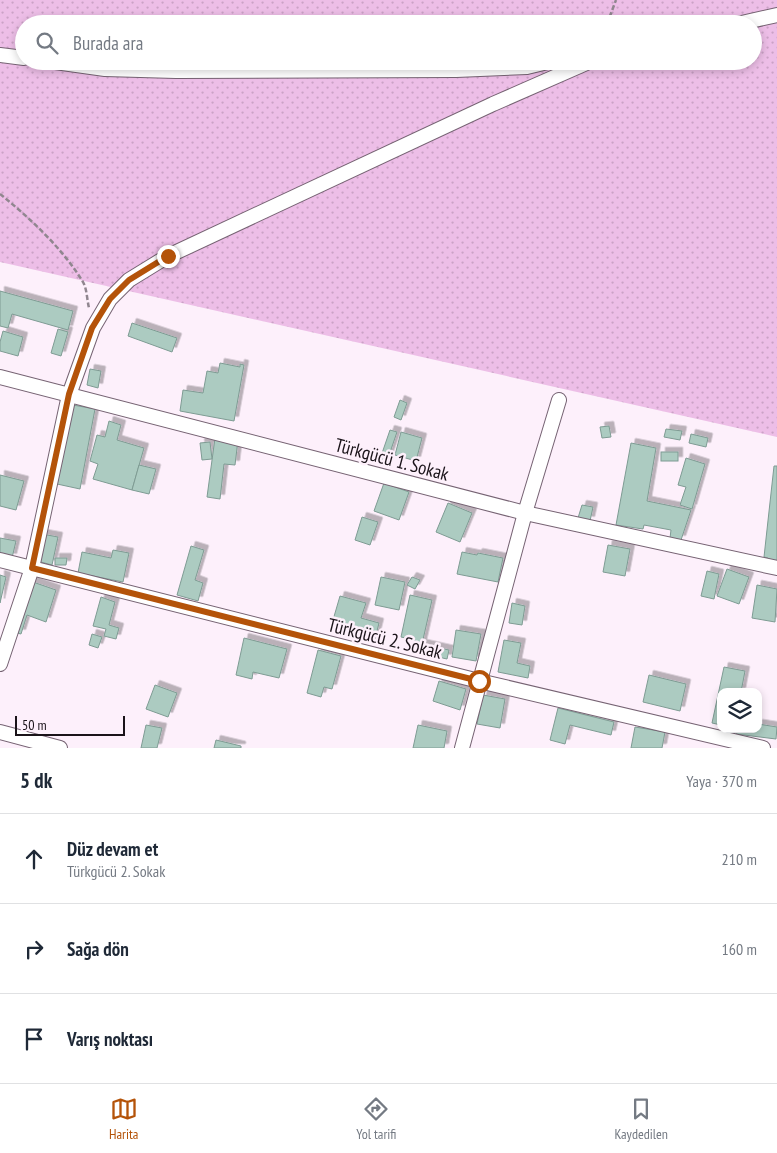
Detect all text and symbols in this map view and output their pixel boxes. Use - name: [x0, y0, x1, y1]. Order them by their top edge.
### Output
- search box: [15, 15, 762, 70]
- icon: search: [33, 29, 61, 57]
- text: Burada ara: [73, 31, 143, 55]
- route end: [157, 245, 180, 268]
- street label: Türkgücü 1. Sokak: [332, 432, 452, 486]
- street label: Türkgücü 2. Sokak: [325, 612, 445, 664]
- route start: [468, 670, 491, 693]
- map controls: [717, 688, 762, 733]
- button: layers: [717, 688, 762, 733]
- scale bar: [15, 713, 125, 736]
- text: 50 m: [22, 716, 47, 734]
- text: 5 dk: [20, 767, 52, 794]
- text: Yaya · 370 m: [686, 771, 757, 791]
- text: Düz devam et: [67, 837, 158, 861]
- icon: ahead: [20, 845, 48, 873]
- text: 210 m: [722, 849, 757, 869]
- text: Türkgücü 2. Sokak: [67, 861, 165, 881]
- icon: right: [20, 935, 48, 963]
- text: Sağa dön: [67, 937, 129, 961]
- text: 160 m: [722, 939, 757, 959]
- icon: arrive: [20, 1025, 48, 1053]
- text: Varış noktası: [67, 1027, 153, 1051]
- tab: Harita: [109, 1095, 138, 1143]
- tab: Yol tarifi: [356, 1095, 396, 1143]
- tab: Kaydedilen: [614, 1095, 668, 1143]

